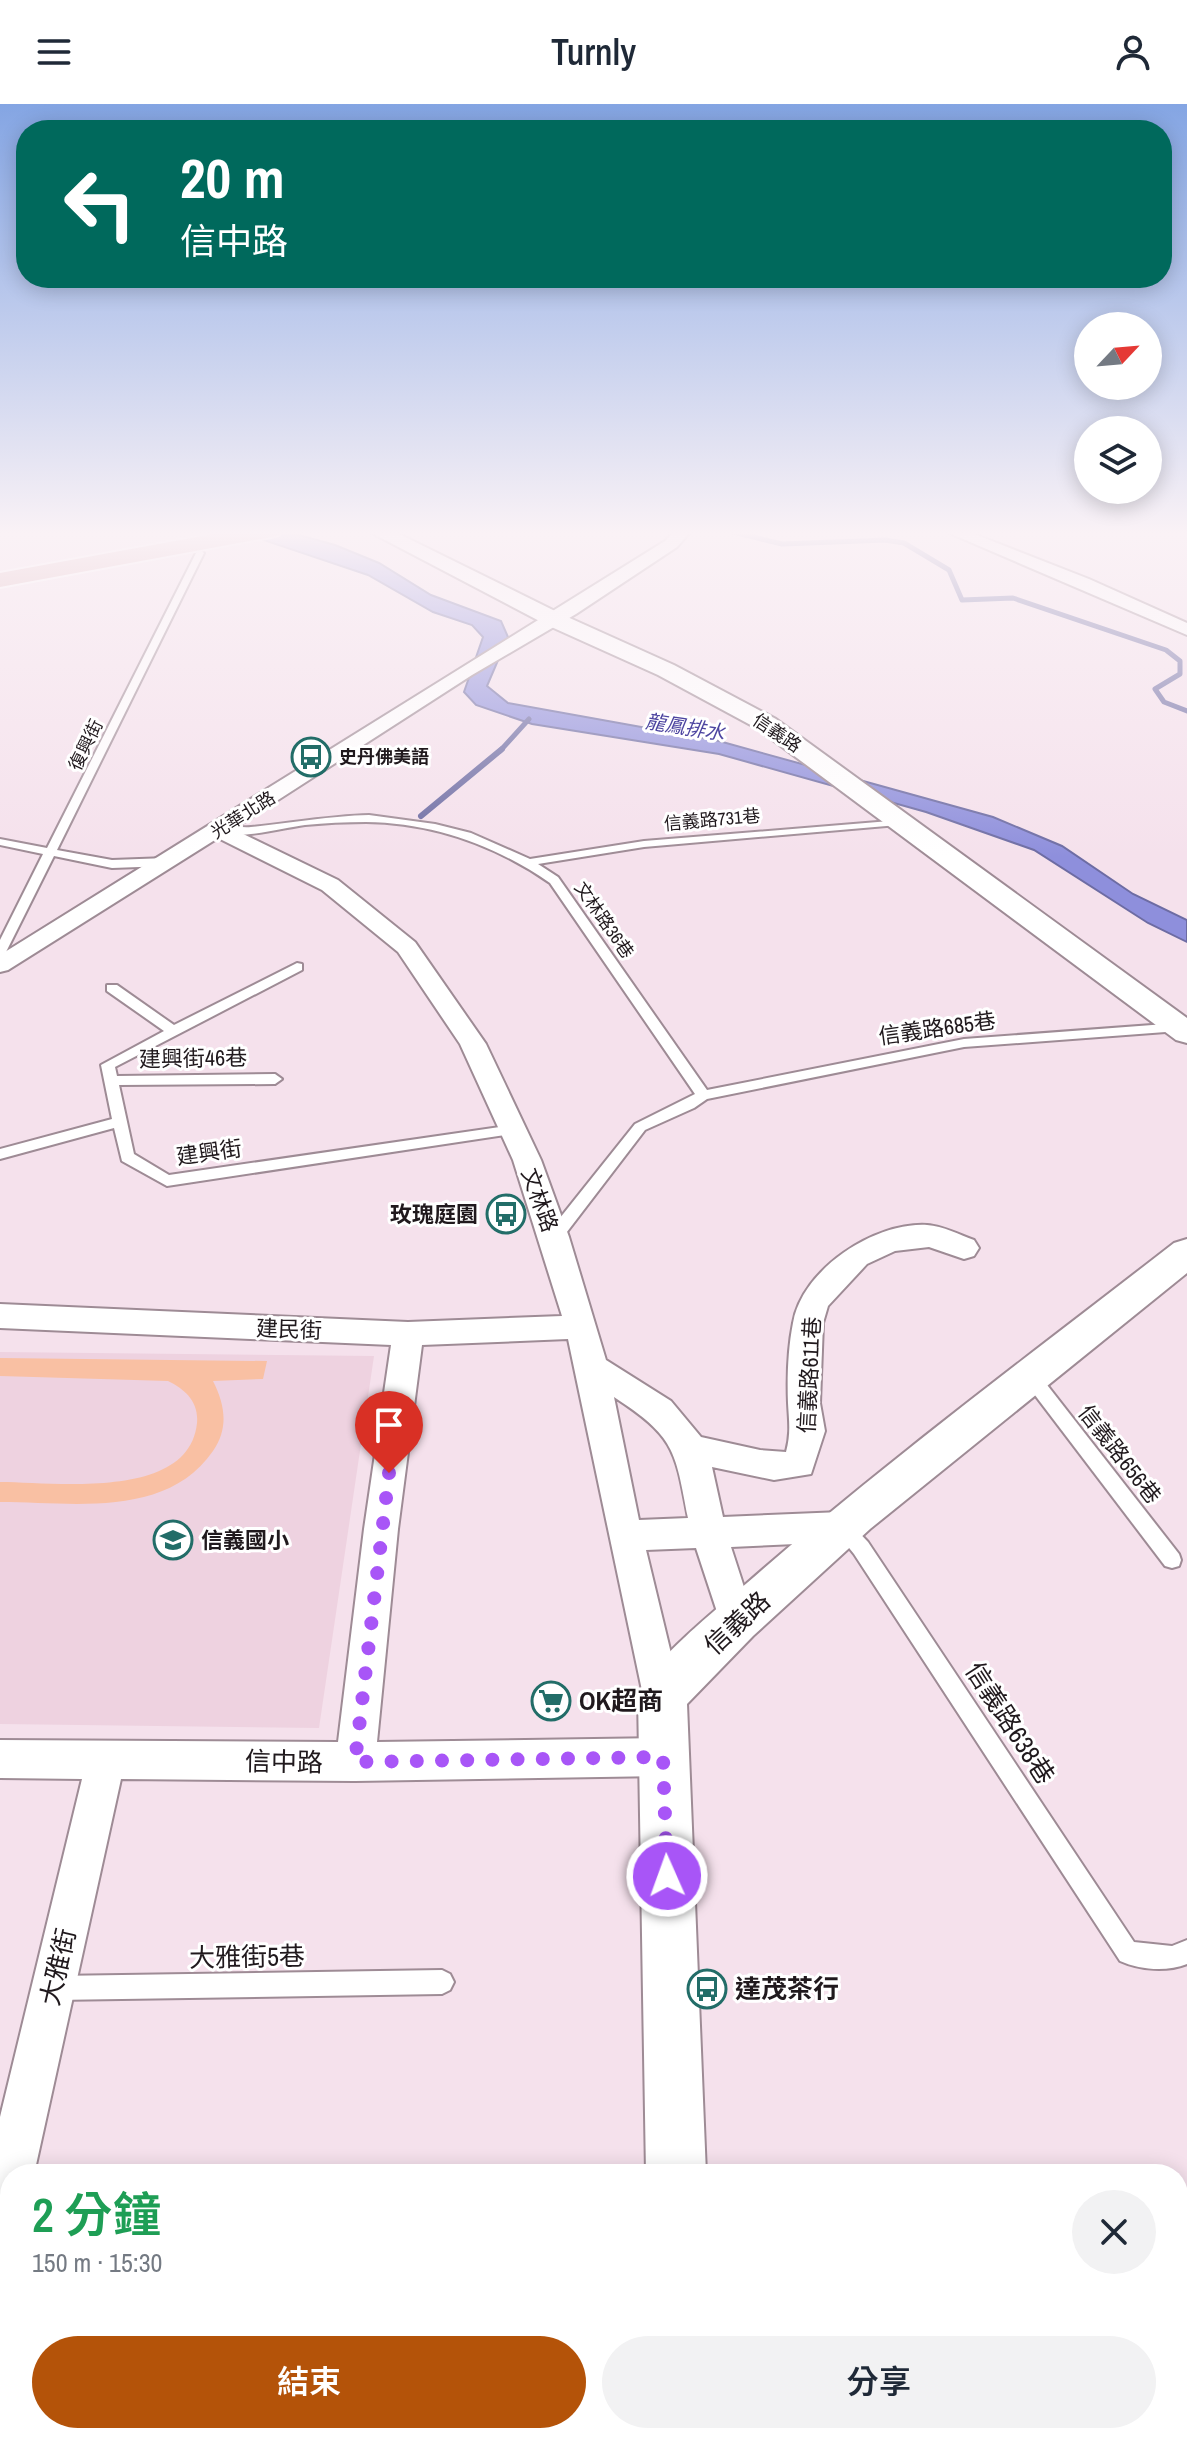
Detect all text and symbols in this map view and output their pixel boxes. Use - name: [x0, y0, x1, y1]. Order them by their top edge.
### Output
- text: Turnly: [551, 28, 636, 76]
- icon: menu: [32, 30, 76, 74]
- icon: person: [1111, 30, 1155, 74]
- text: 20 m: [180, 140, 285, 215]
- icon: left: [48, 152, 152, 256]
- text: 信中路: [180, 217, 288, 265]
- north arrow: [1074, 312, 1162, 400]
- map controls: [1074, 312, 1162, 504]
- button: layers: [1074, 416, 1162, 504]
- water label: 龍鳳排水: [643, 707, 728, 746]
- street label: 信義路: [748, 707, 807, 758]
- street label: 復興街: [62, 715, 109, 775]
- bus stop icon: 史丹佛美語: [290, 736, 332, 778]
- place label: 史丹佛美語: [339, 744, 429, 769]
- street label: 光華北路: [206, 785, 280, 844]
- street label: 信義路731巷: [663, 803, 761, 836]
- street label: 文林路36巷: [569, 876, 640, 963]
- street label: 信義路685巷: [876, 1005, 998, 1051]
- street label: 建興街46巷: [139, 1042, 247, 1074]
- street label: 建興街: [174, 1133, 244, 1171]
- street label: 文林路: [515, 1164, 565, 1236]
- bus stop icon: 玫瑰庭園: [485, 1193, 527, 1235]
- place label: 玫瑰庭園: [390, 1199, 478, 1229]
- street label: 建民街: [255, 1313, 323, 1345]
- street label: 信義路611巷: [791, 1316, 827, 1434]
- pin: [355, 1391, 423, 1473]
- street label: 信義路656巷: [1072, 1398, 1168, 1510]
- icon: arrive: [367, 1403, 411, 1447]
- school or university icon: 信義國小: [152, 1519, 194, 1561]
- place label: 信義國小: [201, 1525, 289, 1555]
- street label: 信義路: [696, 1583, 777, 1662]
- street label: 信義路638巷: [958, 1655, 1063, 1791]
- supermarket icon: OK超商: [530, 1680, 572, 1722]
- place label: OK超商: [579, 1683, 663, 1718]
- street label: 信中路: [245, 1743, 323, 1780]
- position arrow: [625, 1834, 709, 1918]
- street label: 大雅街: [32, 1925, 83, 2009]
- street label: 大雅街5巷: [189, 1938, 305, 1975]
- bus stop icon: 達茂茶行: [686, 1968, 728, 2010]
- place label: 達茂茶行: [735, 1971, 839, 2006]
- text: 2 分鐘: [32, 2182, 161, 2247]
- button: close: [1072, 2190, 1156, 2274]
- text: 150 m · 15:30: [32, 2245, 162, 2280]
- button: 結束: [32, 2336, 586, 2428]
- button: 分享: [602, 2336, 1156, 2428]

